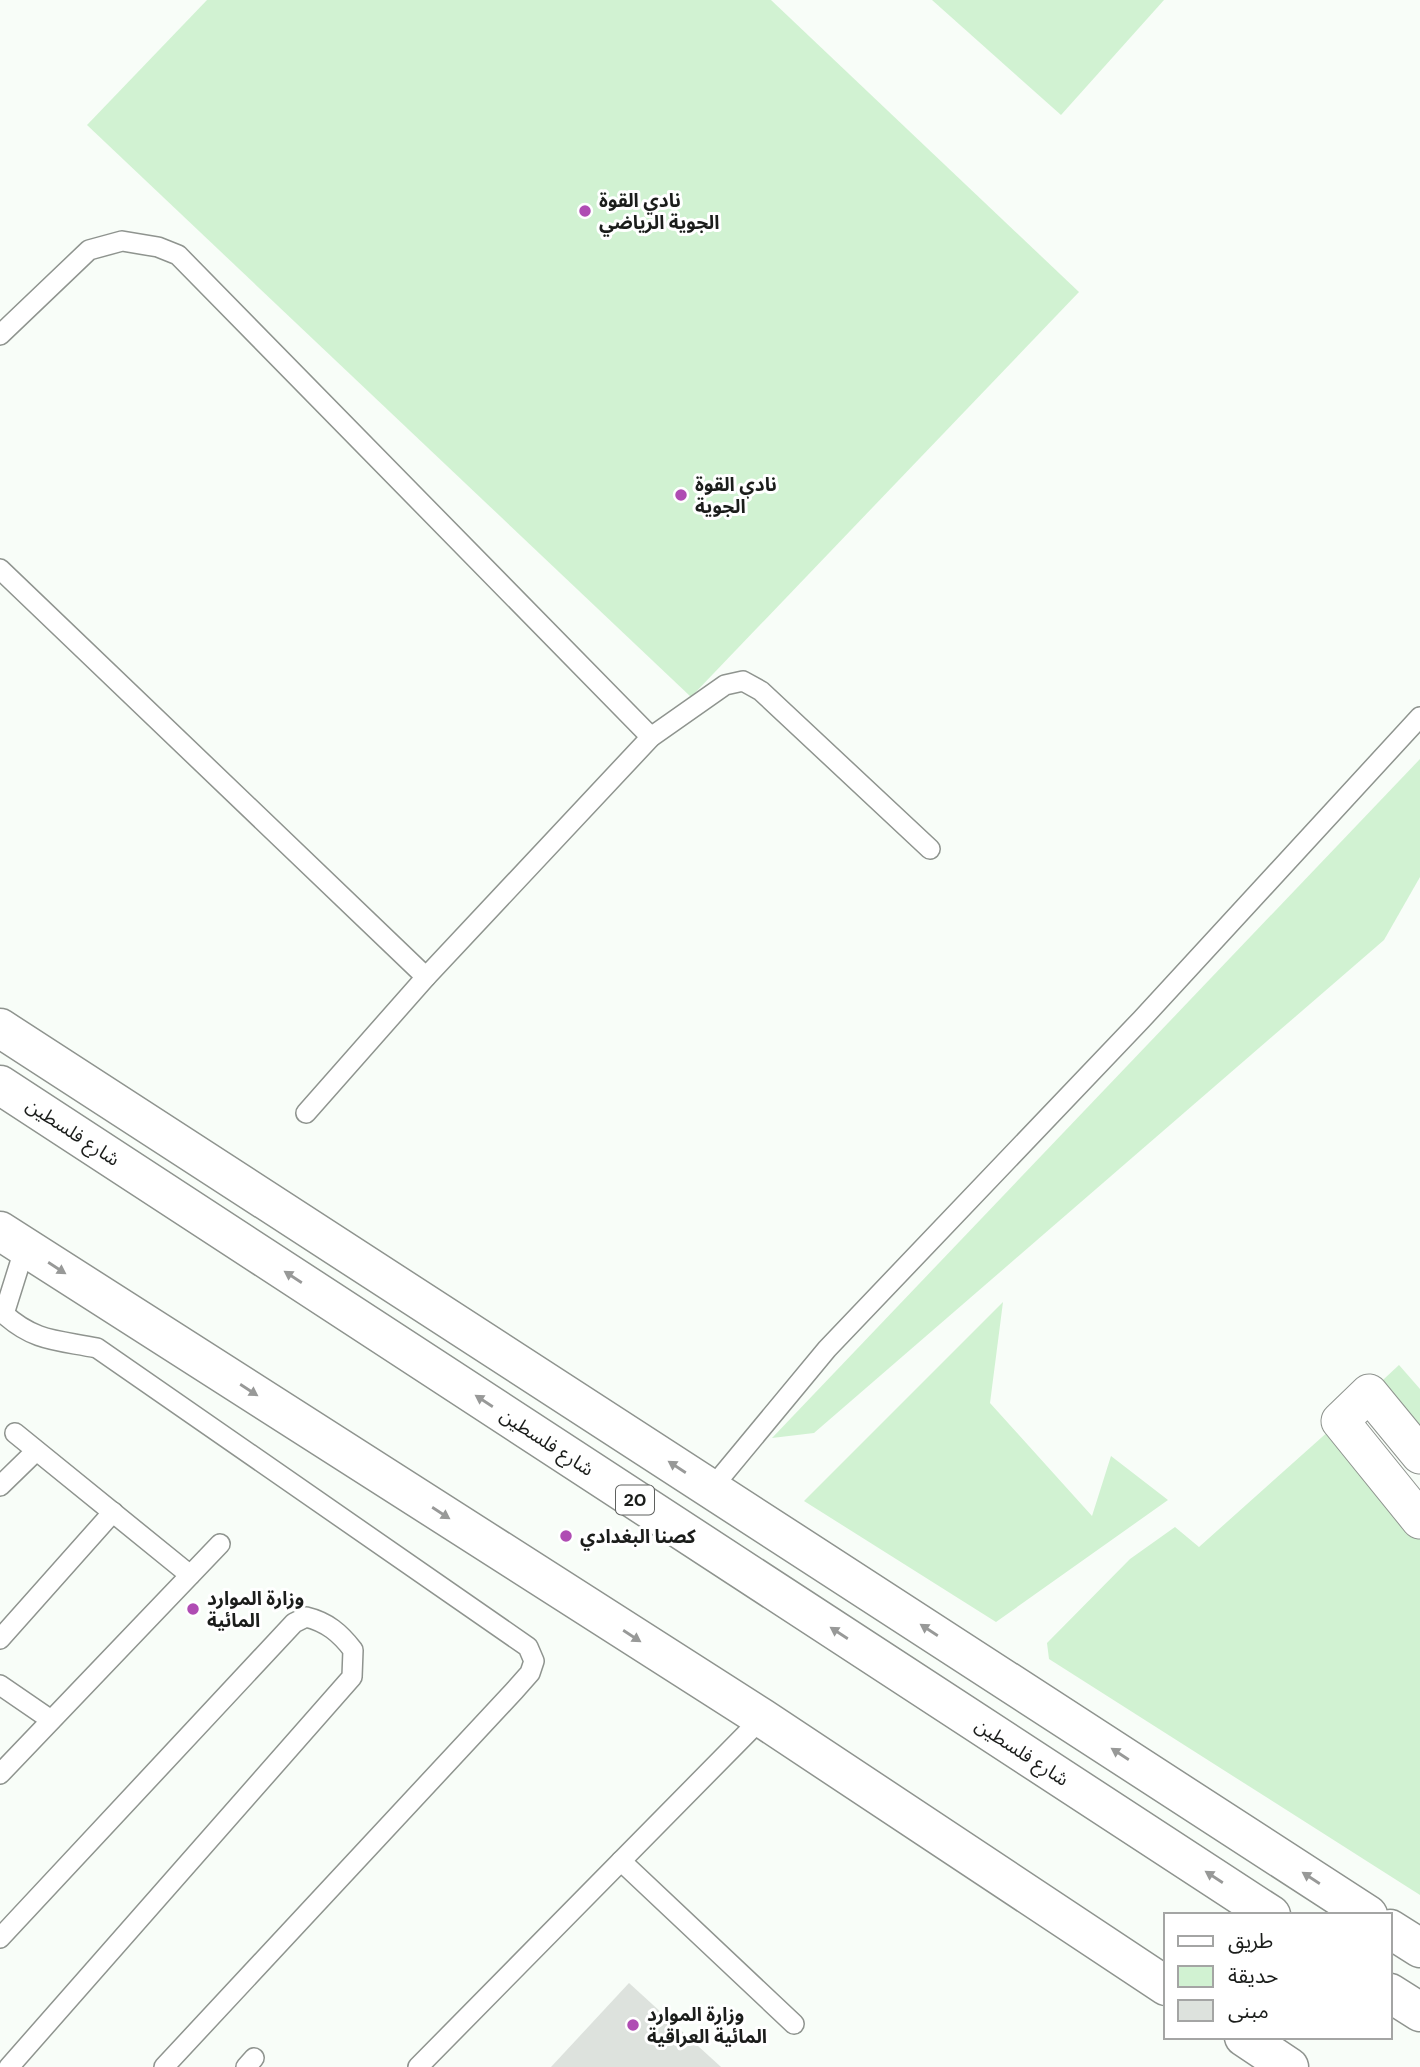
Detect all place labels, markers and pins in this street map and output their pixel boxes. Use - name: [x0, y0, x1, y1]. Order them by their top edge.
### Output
- place label: نادي القوة الجوية الرياضي: [599, 188, 719, 237]
- marker: نادي القوة الجوية الرياضي: [577, 203, 593, 219]
- place label: نادي القوة الجوية: [695, 472, 777, 519]
- marker: نادي القوة الجوية: [673, 487, 689, 503]
- place label: كصنا البغدادي: [580, 1524, 696, 1551]
- marker: كصنا البغدادي: [558, 1528, 574, 1544]
- place label: وزارة الموارد المائية: [207, 1586, 304, 1633]
- marker: وزارة الموارد المائية: [185, 1601, 201, 1617]
- place label: وزارة الموارد المائية العراقية: [647, 2002, 767, 2049]
- marker: وزارة الموارد المائية العراقية: [625, 2017, 641, 2033]

